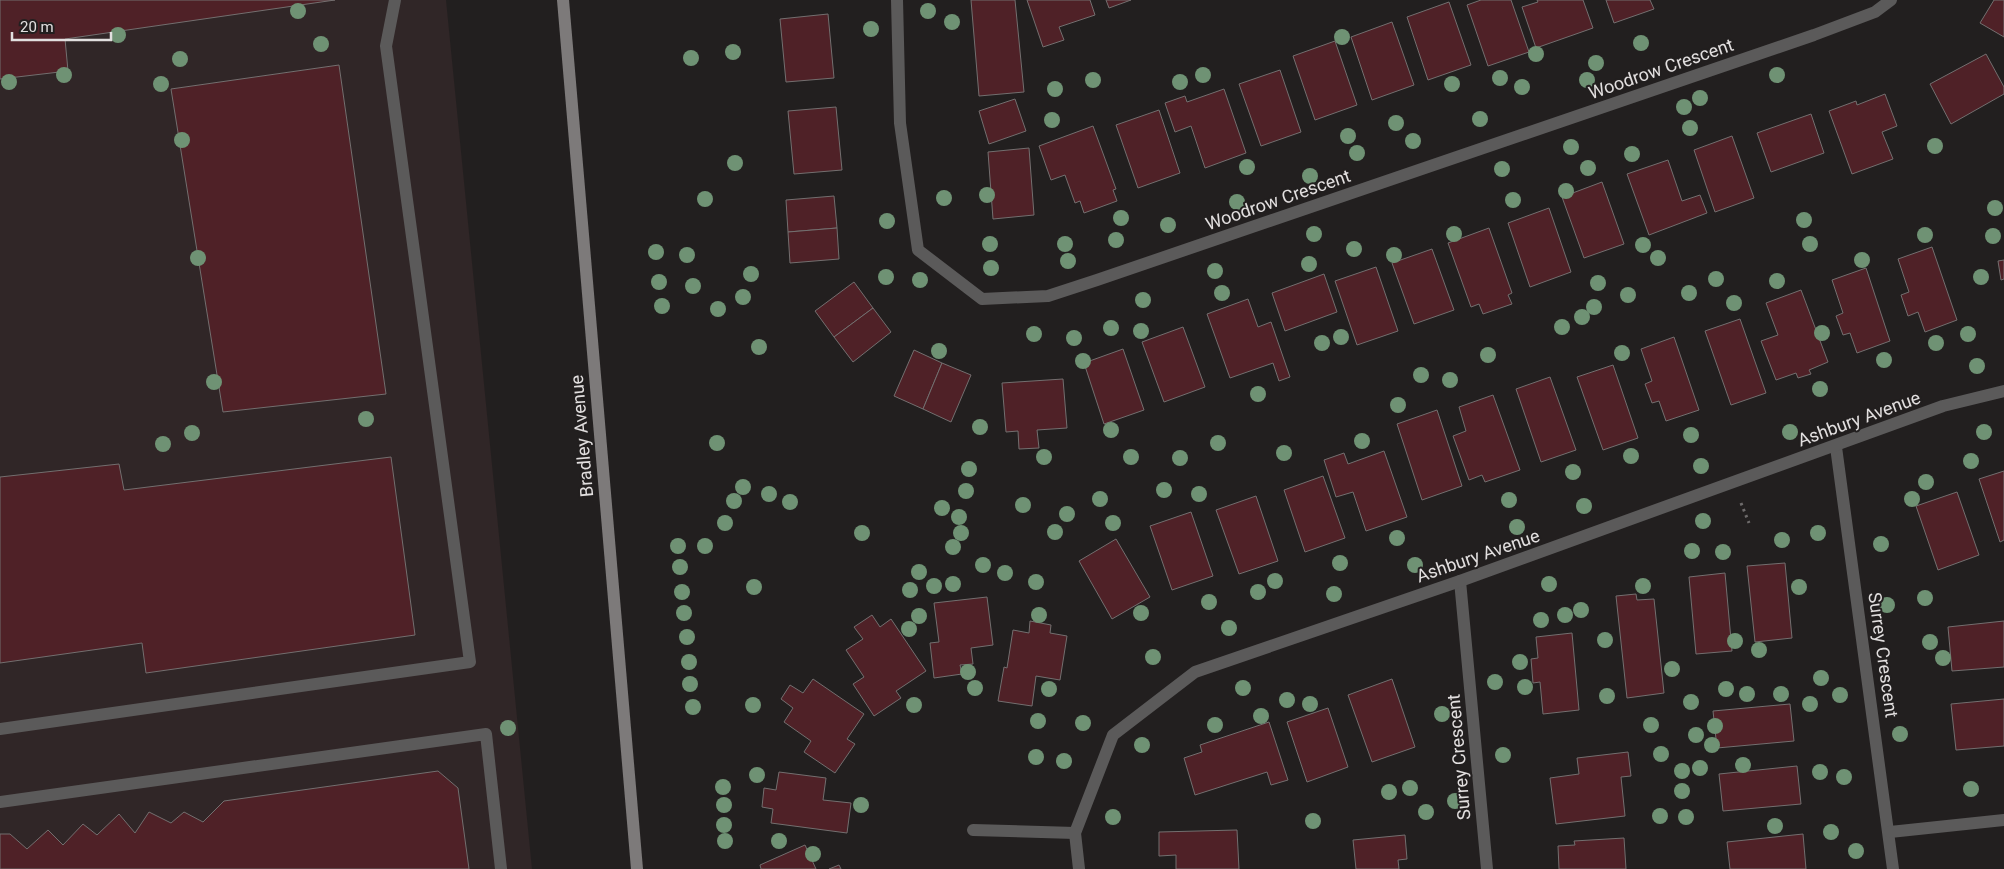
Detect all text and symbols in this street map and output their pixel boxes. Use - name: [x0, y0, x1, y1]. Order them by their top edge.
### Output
- scale bar: [12, 10, 111, 42]
- text: 20 m: [20, 18, 54, 36]
- street label: Woodrow Crescent: [1586, 34, 1736, 103]
- street label: Woodrow Crescent: [1203, 165, 1353, 234]
- street label: Bradley Avenue: [566, 374, 597, 498]
- street label: Ashbury Avenue: [1795, 387, 1923, 450]
- street label: Ashbury Avenue: [1413, 525, 1542, 586]
- street label: Surrey Crescent: [1864, 591, 1903, 719]
- street label: Surrey Crescent: [1443, 693, 1474, 821]

